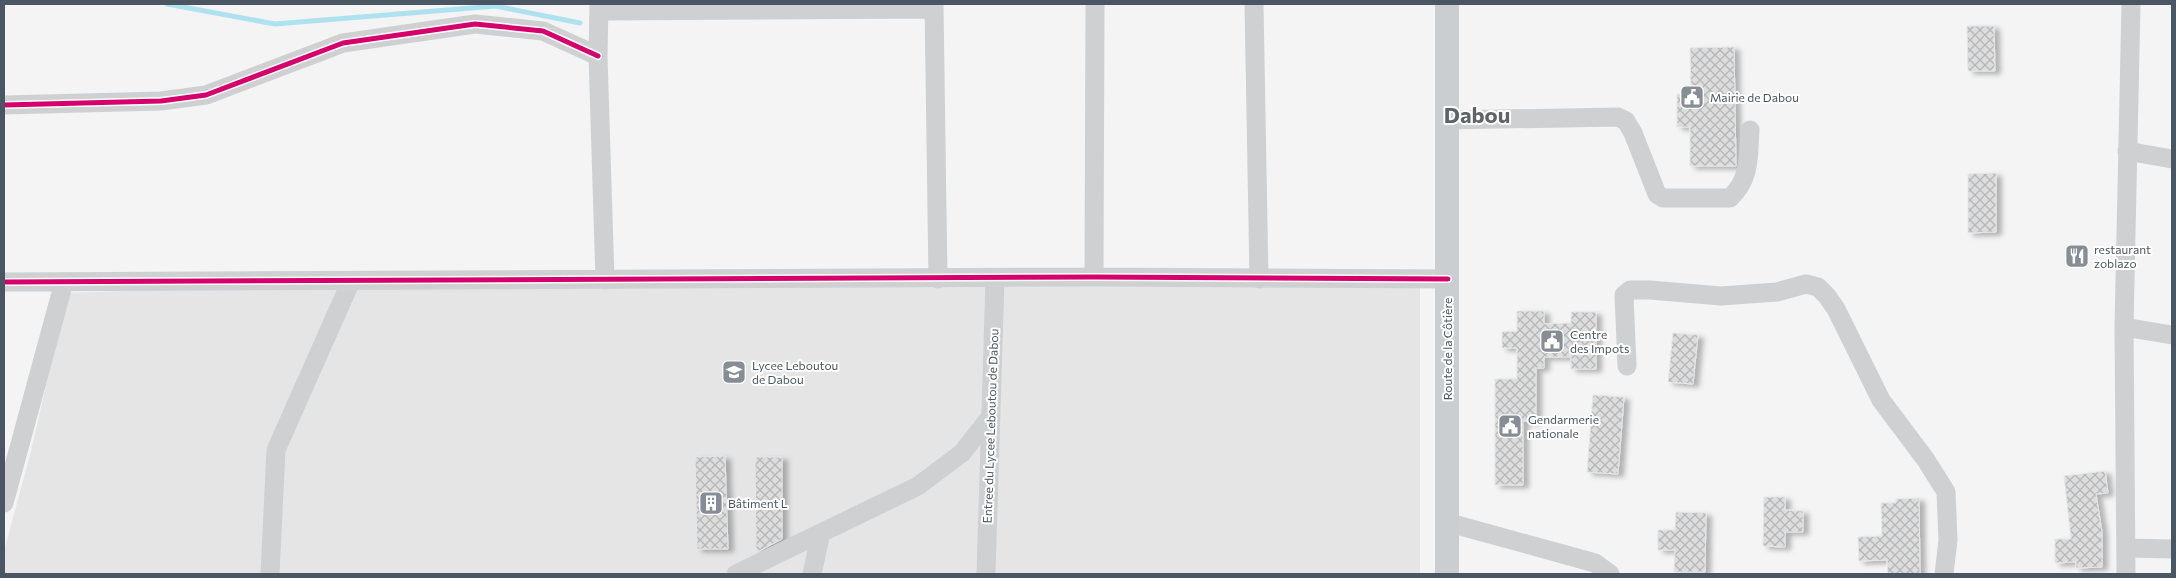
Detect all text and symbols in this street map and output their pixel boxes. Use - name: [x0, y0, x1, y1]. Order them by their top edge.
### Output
- public building icon: Mairie de Dabou: [1679, 84, 1705, 110]
- place label: Mairie de Dabou: [1710, 90, 1799, 104]
- district label: Dabou: [1444, 101, 1510, 128]
- place label: restaurant zoblazo: [2094, 242, 2151, 270]
- restaurant icon: restaurant zoblazo: [2064, 243, 2090, 269]
- street label: Route de la Côtière: [1440, 298, 1454, 400]
- place label: Centre des Impots: [1570, 327, 1629, 355]
- street label: Entree du Lycee Leboutou de Dabou: [980, 328, 1000, 524]
- public building icon: Centre des Impots: [1539, 328, 1565, 354]
- place label: Lycee Leboutou de Dabou: [752, 358, 838, 386]
- school or university icon: Lycee Leboutou de Dabou: [721, 359, 747, 385]
- place label: Gendarmerie nationale: [1528, 412, 1599, 440]
- public building icon: Gendarmerie nationale: [1497, 413, 1523, 439]
- building icon: Bâtiment L: [698, 490, 724, 516]
- place label: Bâtiment L: [728, 496, 788, 510]

